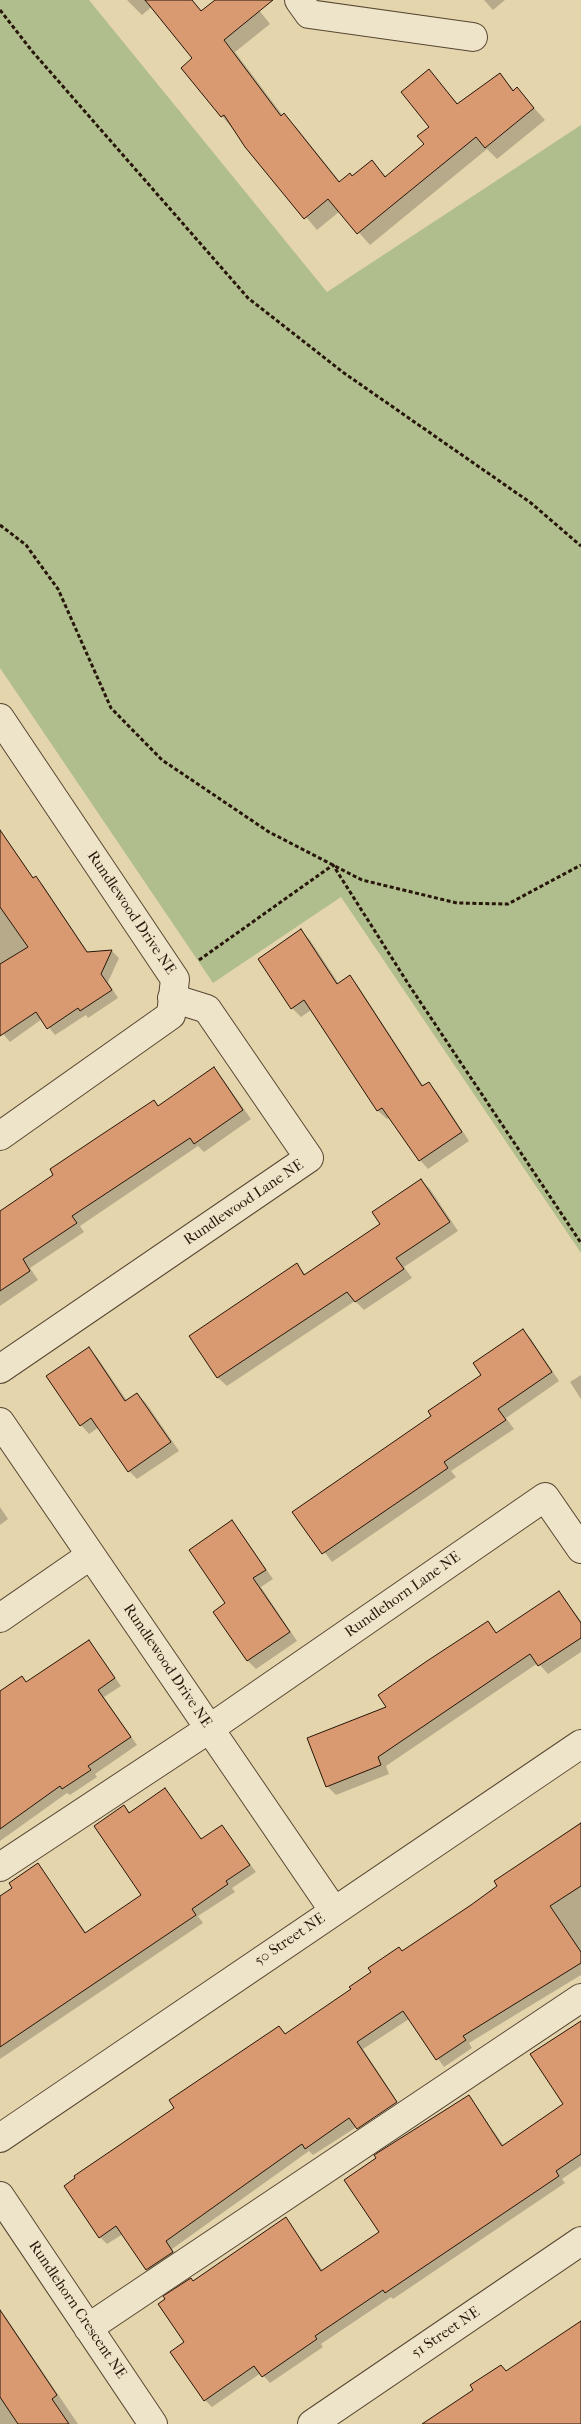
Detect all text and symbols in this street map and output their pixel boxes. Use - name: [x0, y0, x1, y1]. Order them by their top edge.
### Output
- street label: Rundlewood Drive NE: [83, 848, 179, 978]
- street label: Rundlewood Lane NE: [181, 1156, 307, 1250]
- street label: Rundlehorn Lane NE: [342, 1548, 464, 1642]
- street label: Rundlewood Drive NE: [119, 1601, 215, 1731]
- street label: 50 Street NE: [251, 1910, 329, 1970]
- street label: Rundlehorn Crescent NE: [24, 2238, 130, 2382]
- street label: 51 Street NE: [408, 2304, 484, 2362]

